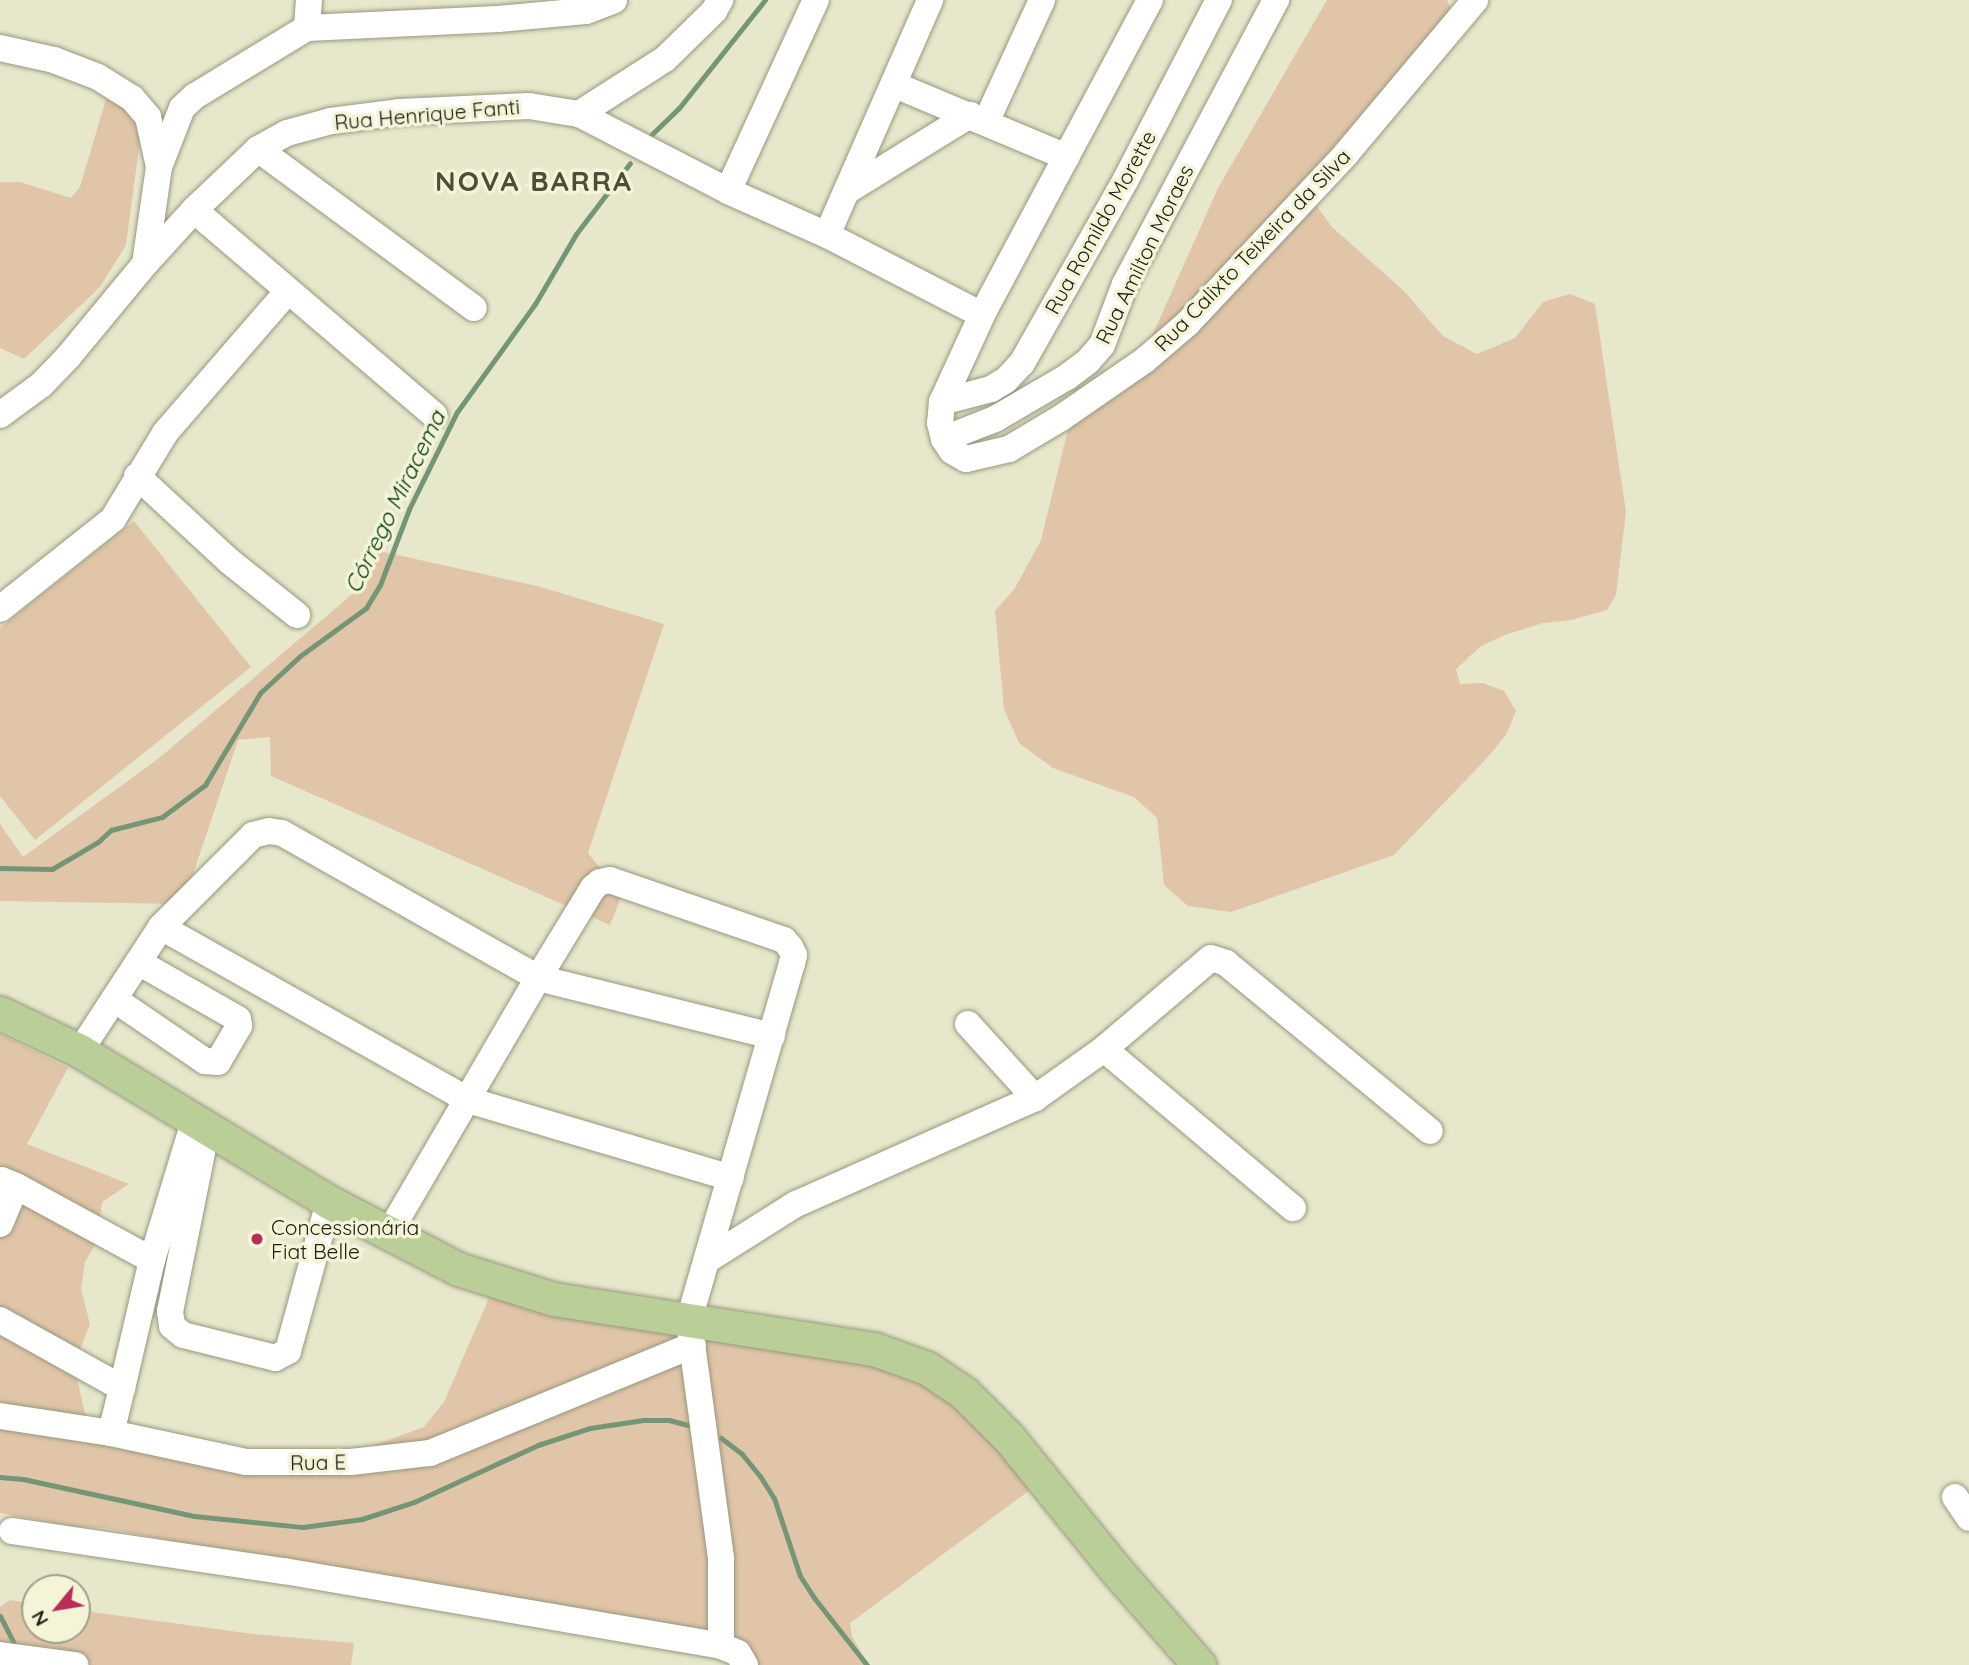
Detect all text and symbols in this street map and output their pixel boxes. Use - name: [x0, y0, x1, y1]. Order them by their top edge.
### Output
- street label: Rua Henrique Fanti: [333, 93, 521, 135]
- street label: Rua Romildo Morette: [1039, 126, 1161, 318]
- street label: Rua Calixto Teixeira da Silva: [1149, 144, 1355, 356]
- street label: Rua Amilton Moraes: [1090, 160, 1198, 348]
- district label: NOVA BARRA: [436, 164, 632, 198]
- water label: Córrego Miracema: [339, 406, 451, 598]
- place label: Concessionária Fiat Belle: [271, 1214, 419, 1264]
- marker: Concessionária Fiat Belle: [249, 1231, 265, 1247]
- street label: Rua E: [290, 1449, 346, 1475]
- north arrow: [21, 1574, 91, 1644]
- text: N: [26, 1606, 53, 1631]

